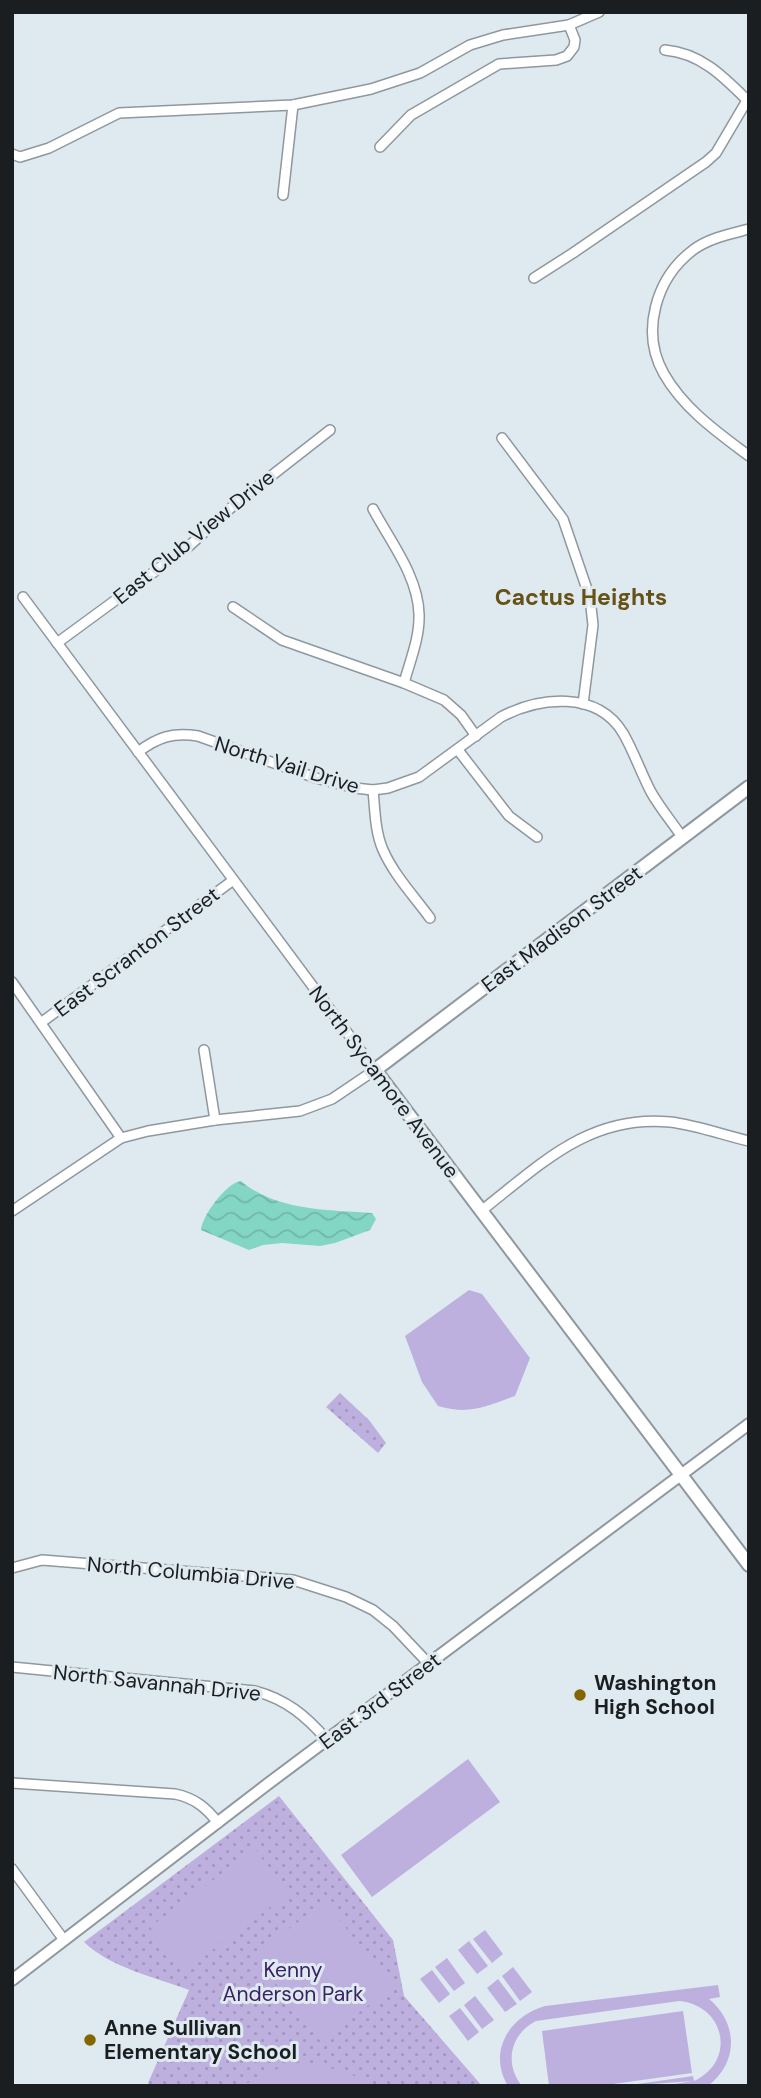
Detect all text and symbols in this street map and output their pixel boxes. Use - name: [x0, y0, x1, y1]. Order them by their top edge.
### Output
- street label: East Club View Drive: [108, 463, 280, 611]
- district label: Cactus Heights: [495, 582, 667, 612]
- street label: North Vail Drive: [211, 730, 363, 800]
- street label: East Madison Street: [476, 859, 648, 999]
- street label: East Scranton Street: [49, 881, 225, 1023]
- street label: North Sycamore Avenue: [302, 980, 466, 1184]
- street label: North Columbia Drive: [86, 1550, 296, 1596]
- street label: East 3rd Street: [314, 1646, 446, 1756]
- street label: North Savannah Drive: [52, 1658, 262, 1708]
- place label: Washington High School: [594, 1669, 716, 1721]
- marker: Washington High School: [572, 1687, 588, 1703]
- park label: Kenny Anderson Park: [223, 1956, 364, 2008]
- place label: Anne Sullivan Elementary School: [104, 2014, 297, 2066]
- marker: Anne Sullivan Elementary School: [82, 2032, 98, 2048]

